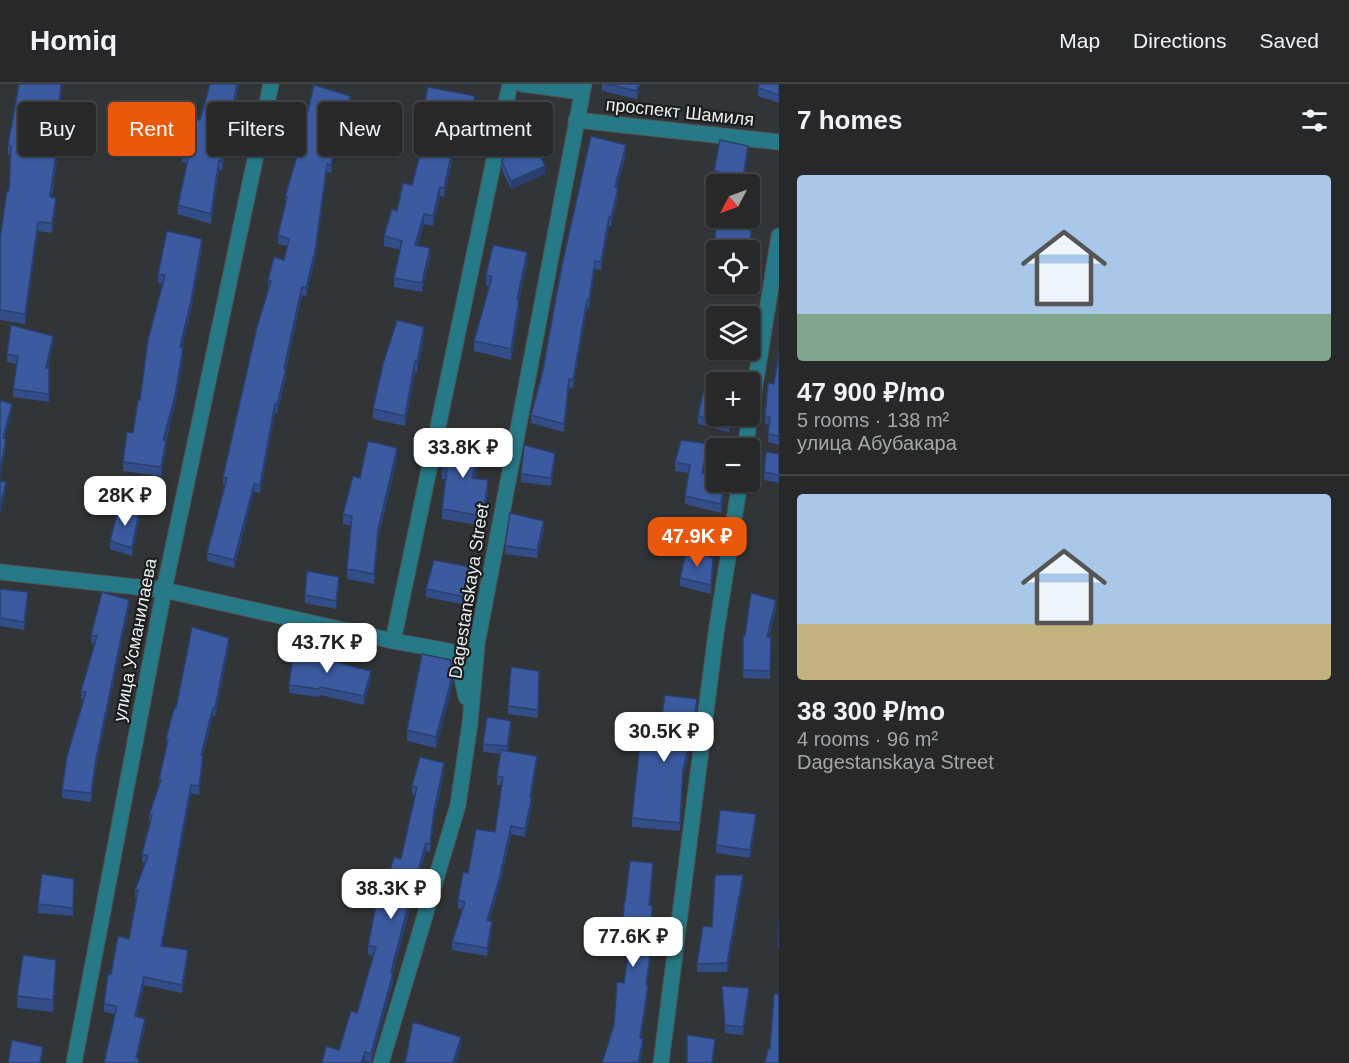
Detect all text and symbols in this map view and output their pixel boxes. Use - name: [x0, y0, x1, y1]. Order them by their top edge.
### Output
- text: Homiq: [30, 25, 117, 56]
- text: Map: [1059, 29, 1100, 52]
- text: Directions: [1133, 29, 1226, 52]
- text: Saved: [1259, 29, 1319, 52]
- street label: проспект Шамиля: [605, 94, 755, 130]
- chip: Buy: [18, 102, 96, 156]
- chip: Rent: [108, 102, 195, 156]
- chip: Filters: [207, 102, 306, 156]
- chip: New: [318, 102, 402, 156]
- chip: Apartment: [414, 102, 553, 156]
- icon: filters: [1298, 104, 1331, 137]
- text: 7 homes: [797, 105, 903, 135]
- north arrow: [706, 174, 760, 228]
- map controls: [706, 174, 760, 492]
- icon: home: [1010, 214, 1118, 322]
- button: locate: [706, 240, 760, 294]
- button: layers: [706, 306, 760, 360]
- button: +: [706, 372, 760, 426]
- text: 47 900 ₽/mo: [797, 377, 945, 407]
- text: 5 rooms · 138 m²: [797, 409, 949, 431]
- pin: 33.8K ₽: [408, 428, 518, 479]
- text: улица Абубакара: [797, 432, 957, 454]
- text: 33.8K ₽: [428, 436, 498, 458]
- button: −: [706, 438, 760, 492]
- pin: 28K ₽: [83, 476, 167, 527]
- text: 28K ₽: [98, 484, 152, 506]
- street label: Dagestanskaya Street: [445, 502, 493, 680]
- pin: 47.9K ₽: [642, 517, 752, 568]
- text: 47.9K ₽: [662, 525, 732, 547]
- icon: home: [1010, 533, 1118, 641]
- street label: улица Усманилаева: [109, 556, 161, 723]
- pin: 43.7K ₽: [272, 623, 382, 674]
- text: 43.7K ₽: [292, 631, 362, 653]
- text: 38 300 ₽/mo: [797, 696, 945, 726]
- pin: 30.5K ₽: [609, 712, 719, 763]
- text: 30.5K ₽: [629, 720, 699, 742]
- text: 4 rooms · 96 m²: [797, 728, 938, 750]
- text: Dagestanskaya Street: [797, 751, 994, 773]
- pin: 38.3K ₽: [336, 869, 446, 920]
- text: 38.3K ₽: [356, 877, 426, 899]
- pin: 77.6K ₽: [578, 917, 688, 968]
- text: 77.6K ₽: [598, 925, 668, 947]

